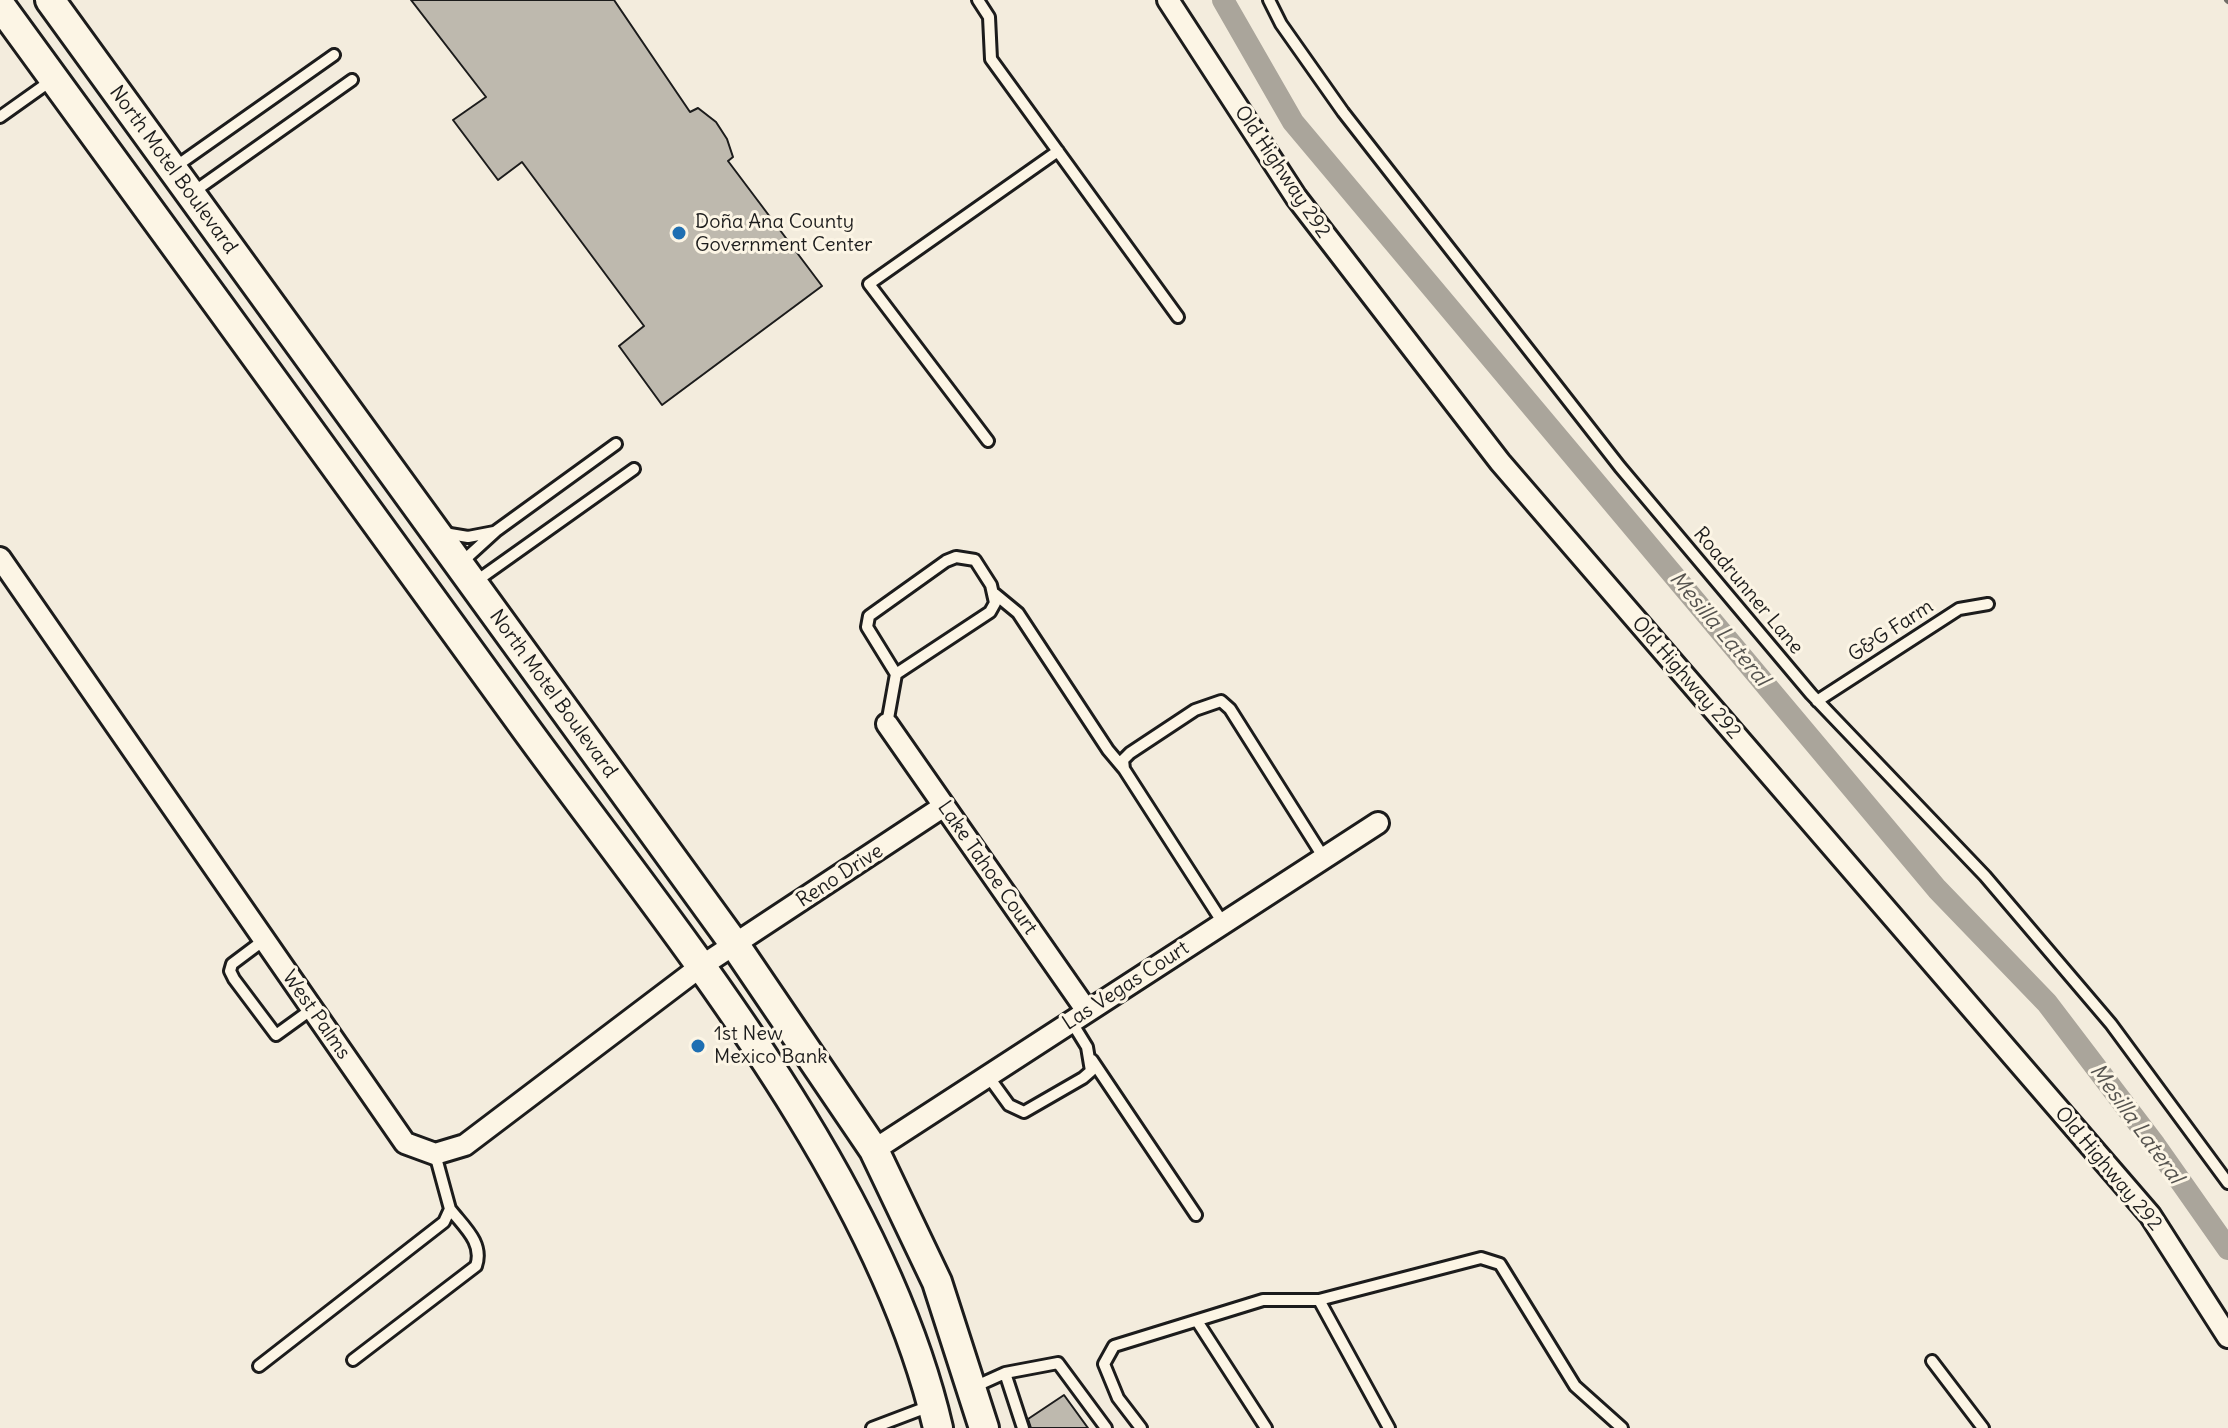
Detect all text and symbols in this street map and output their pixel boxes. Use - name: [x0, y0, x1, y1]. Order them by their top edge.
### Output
- street label: North Motel Boulevard: [104, 81, 242, 259]
- street label: Old Highway 292: [1229, 101, 1335, 243]
- place label: Doña Ana County Government Center: [695, 210, 872, 257]
- marker: Doña Ana County Government Center: [670, 224, 688, 242]
- street label: Roadrunner Lane: [1688, 523, 1808, 659]
- water label: Mesilla Lateral: [1663, 566, 1775, 692]
- street label: G&G Farm: [1844, 595, 1938, 667]
- street label: North Motel Boulevard: [484, 605, 622, 783]
- street label: Old Highway 292: [1626, 612, 1746, 744]
- street label: Lake Tahoe Court: [932, 797, 1042, 939]
- street label: Reno Drive: [792, 839, 888, 913]
- street label: Las Vegas Court: [1058, 936, 1194, 1036]
- street label: West Palms: [277, 966, 355, 1064]
- place label: 1st New Mexico Bank: [714, 1022, 827, 1069]
- marker: 1st New Mexico Bank: [689, 1037, 707, 1055]
- water label: Mesilla Lateral: [2084, 1059, 2188, 1189]
- street label: Old Highway 292: [2049, 1102, 2167, 1236]

